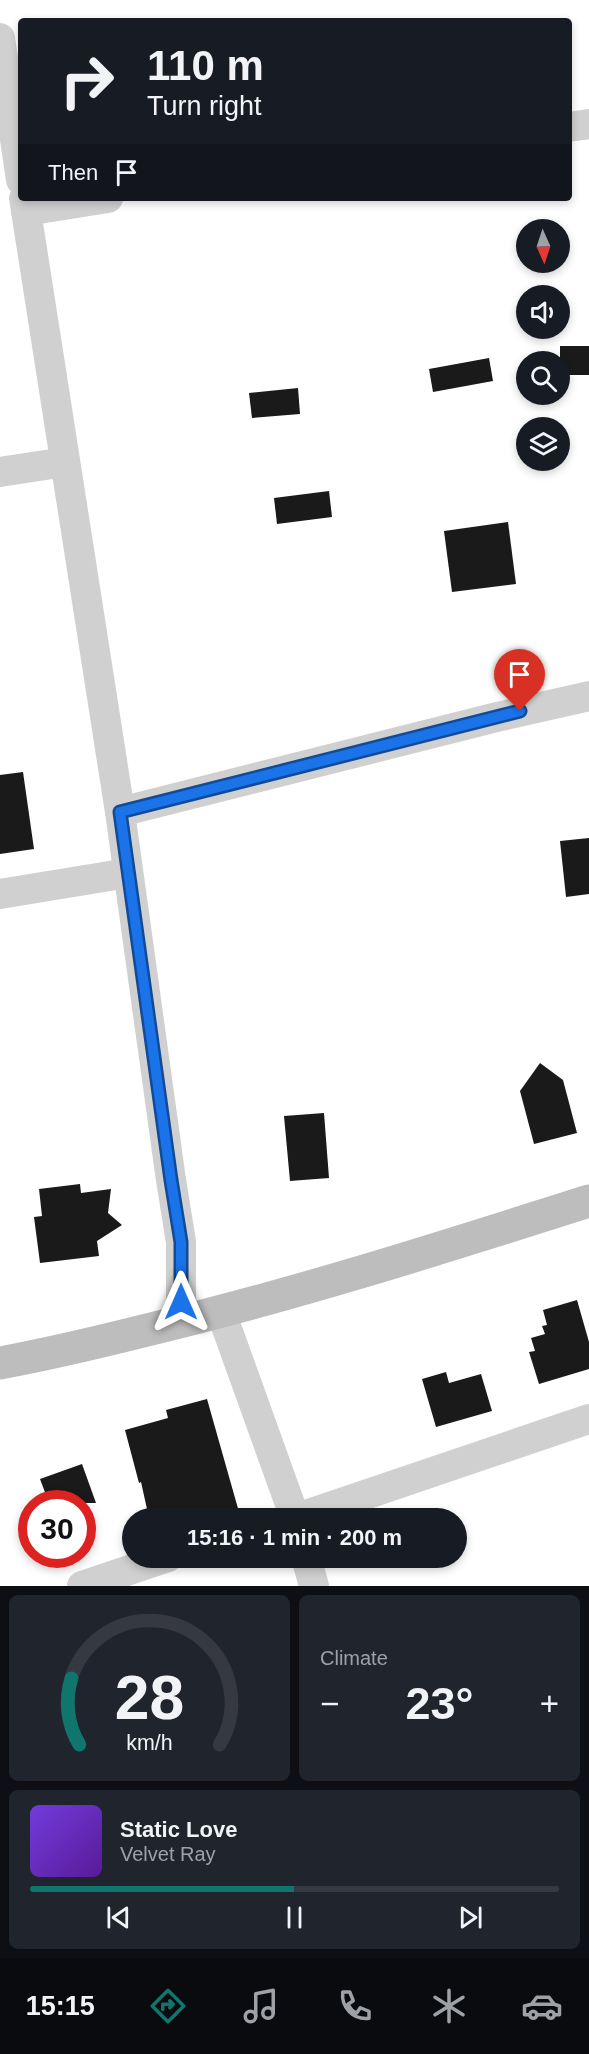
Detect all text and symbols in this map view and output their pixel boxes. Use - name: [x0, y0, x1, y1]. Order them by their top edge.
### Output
- icon: right: [48, 42, 126, 120]
- text: 110 m: [147, 42, 264, 89]
- text: Turn right: [147, 91, 262, 121]
- icon: arrive: [110, 156, 143, 189]
- text: Then: [48, 160, 98, 185]
- north arrow: [516, 219, 570, 273]
- map controls: [516, 219, 570, 471]
- button: sound: [516, 285, 570, 339]
- button: search: [516, 351, 570, 405]
- button: layers: [516, 417, 570, 471]
- pin: [494, 649, 545, 711]
- icon: arrive: [503, 658, 536, 691]
- position arrow: [149, 1270, 213, 1334]
- speed limit sign: 30: [18, 1490, 96, 1568]
- text: 15:16 · 1 min · 200 m: [187, 1525, 402, 1550]
- text: Climate: [320, 1647, 388, 1669]
- text: 28: [115, 1663, 184, 1732]
- text: 23°: [405, 1678, 474, 1729]
- text: −: [320, 1685, 339, 1722]
- text: +: [540, 1685, 559, 1722]
- text: km/h: [126, 1731, 173, 1755]
- text: Static Love: [120, 1817, 237, 1842]
- text: Velvet Ray: [120, 1843, 216, 1865]
- icon: previous: [102, 1901, 135, 1934]
- icon: pause: [278, 1901, 311, 1934]
- icon: next: [454, 1901, 487, 1934]
- icon: directions: [147, 1985, 189, 2027]
- icon: music: [240, 1985, 282, 2027]
- icon: phone: [334, 1985, 376, 2027]
- icon: climate: [428, 1985, 470, 2027]
- icon: car: [521, 1985, 563, 2027]
- text: 15:15: [26, 1991, 95, 2021]

